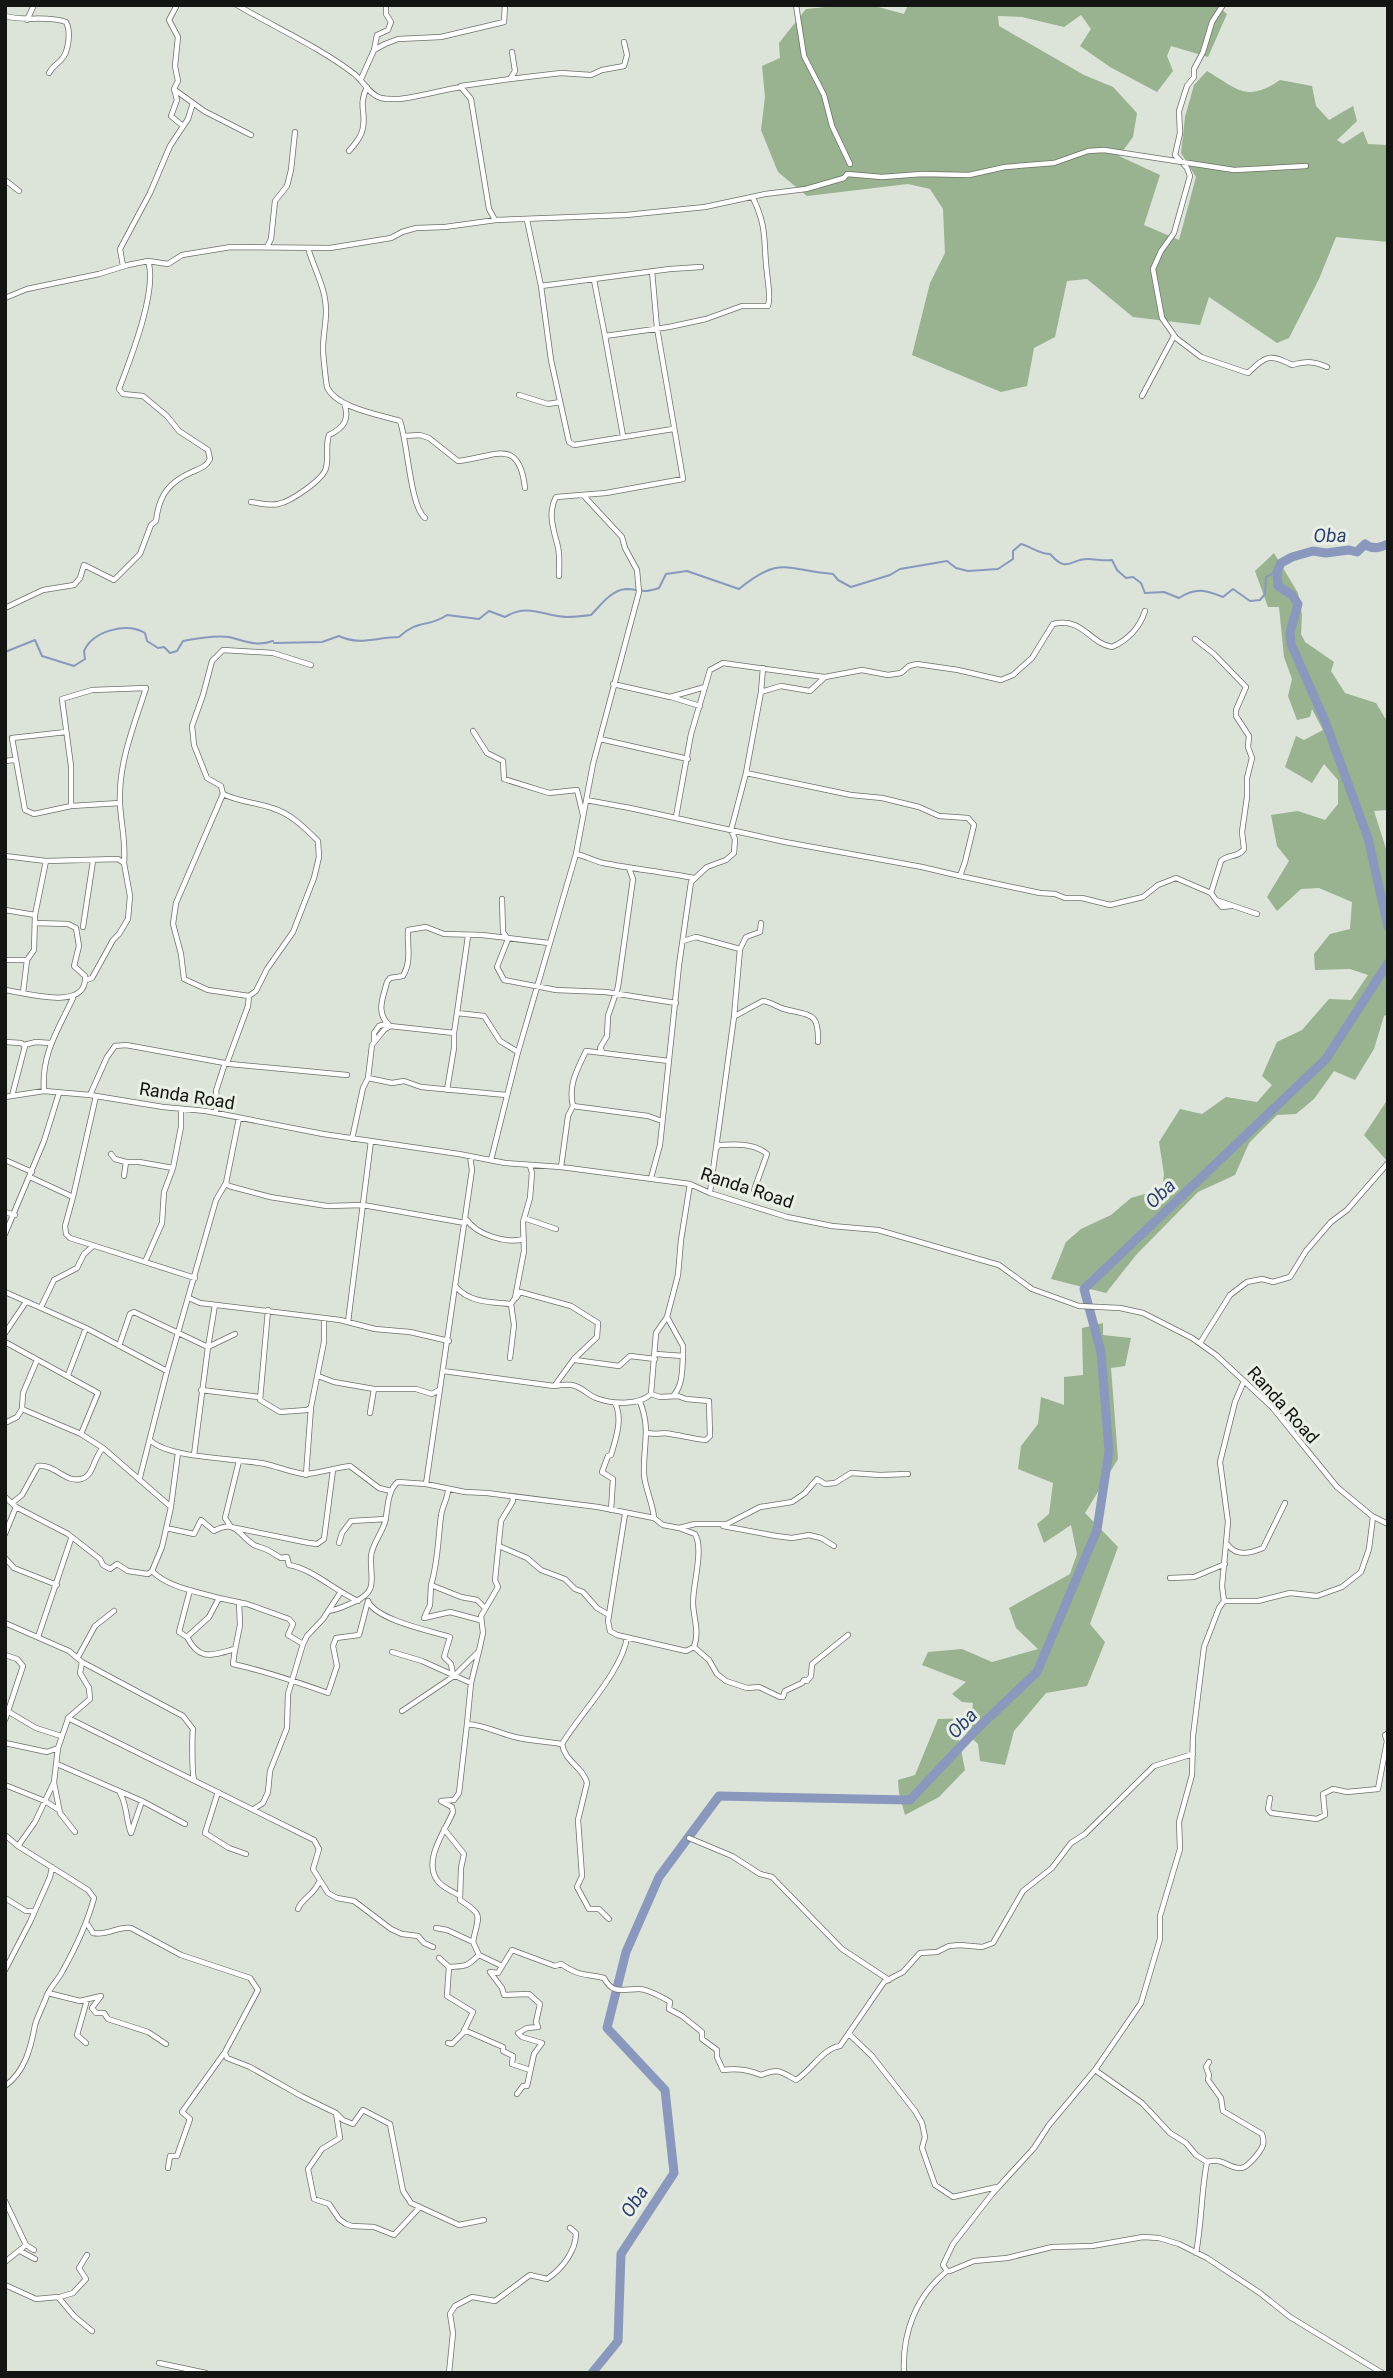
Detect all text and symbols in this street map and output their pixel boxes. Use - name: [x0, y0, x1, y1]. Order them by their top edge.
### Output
- water label: Oba: [1313, 524, 1347, 547]
- street label: Randa Road: [138, 1078, 236, 1113]
- street label: Randa Road: [698, 1163, 796, 1212]
- water label: Oba: [1140, 1174, 1180, 1213]
- street label: Randa Road: [1243, 1362, 1323, 1448]
- water label: Oba: [943, 1703, 982, 1743]
- water label: Oba: [616, 2181, 653, 2221]

